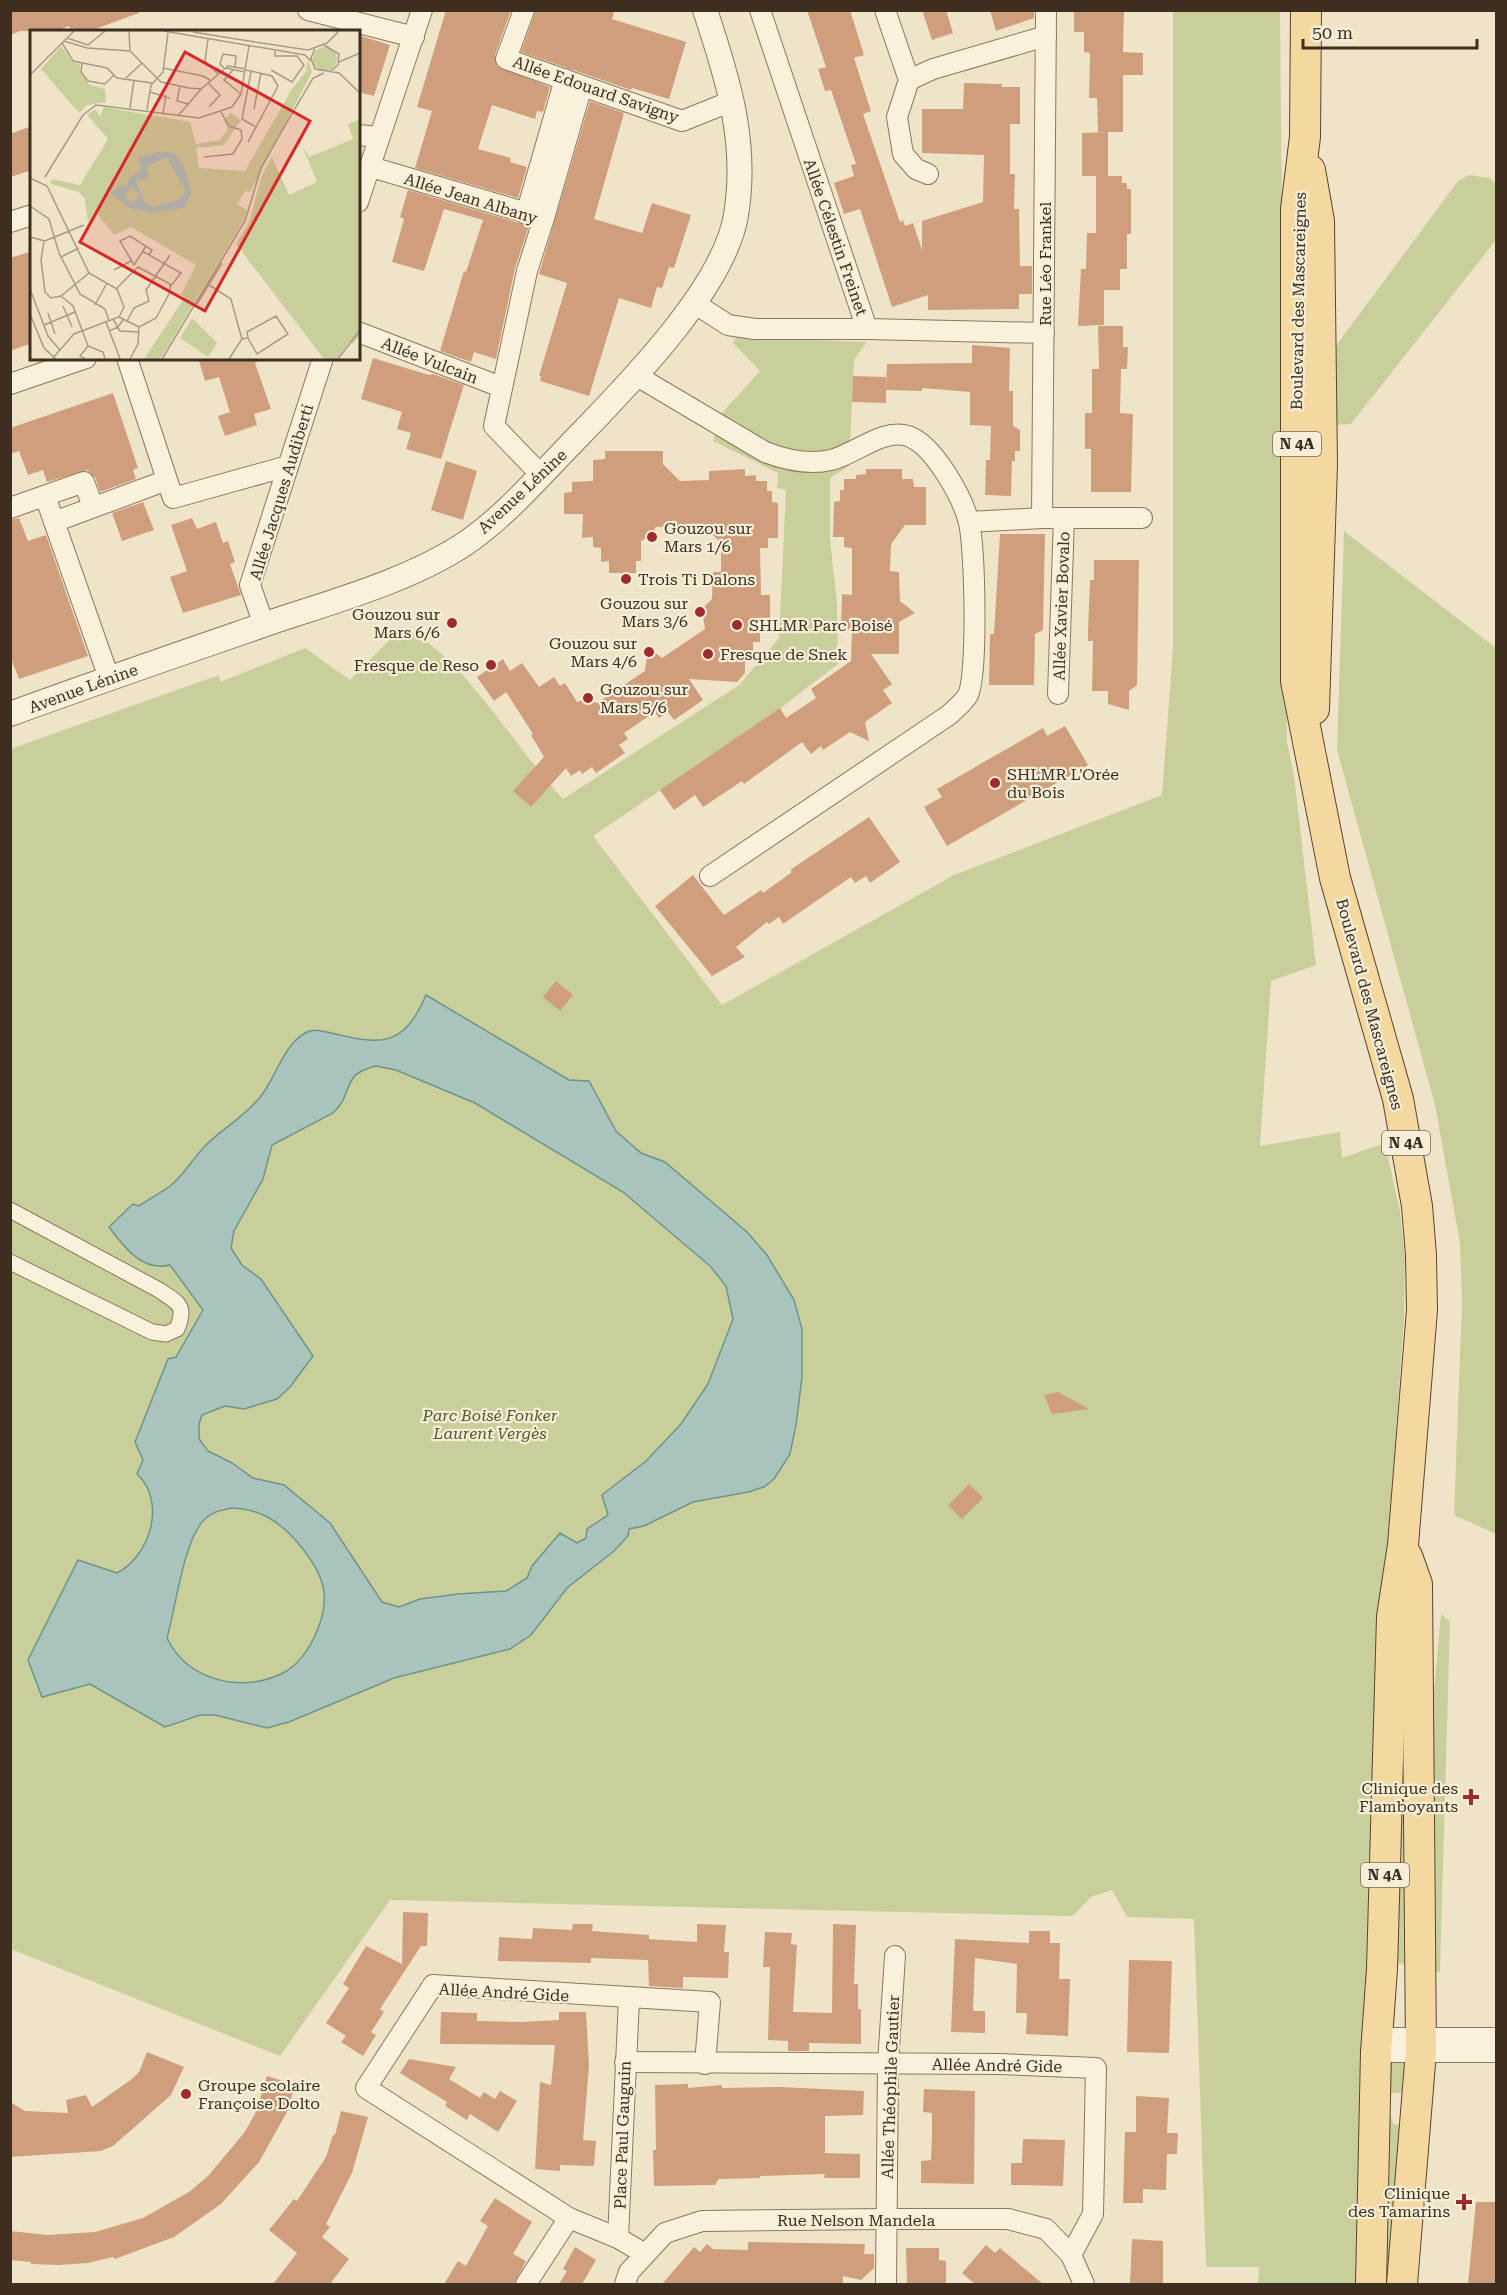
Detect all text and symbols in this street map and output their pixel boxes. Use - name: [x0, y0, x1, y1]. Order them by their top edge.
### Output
- scale bar: [1303, 12, 1477, 50]
- text: 50 m: [1312, 22, 1353, 43]
- inset map: [30, 30, 360, 360]
- street label: Allée Edouard Savigny: [510, 52, 682, 127]
- street label: Allée Célestin Freinet: [800, 156, 871, 318]
- street label: Allée Jean Albany: [402, 169, 540, 228]
- street label: Boulevard des Mascareignes: [1287, 191, 1310, 410]
- street label: Rue Léo Frankel: [1036, 202, 1055, 326]
- street label: Allée Vulcain: [379, 333, 481, 388]
- street label: Allée Jacques Audiberti: [246, 402, 317, 582]
- road number: N 4A: [1273, 432, 1321, 456]
- street label: Avenue Lénine: [474, 445, 571, 537]
- place label: Gouzou sur Mars 1/6: [664, 519, 752, 556]
- marker: Gouzou sur Mars 1/6: [645, 530, 659, 544]
- street label: Allée Xavier Bovalo: [1049, 531, 1074, 681]
- place label: Trois Ti Dalons: [638, 570, 756, 589]
- marker: Trois Ti Dalons: [619, 572, 633, 586]
- place label: Gouzou sur Mars 3/6: [600, 594, 688, 631]
- place label: Gouzou sur Mars 6/6: [352, 605, 440, 642]
- marker: Gouzou sur Mars 3/6: [693, 605, 707, 619]
- marker: Gouzou sur Mars 6/6: [445, 616, 459, 630]
- place label: SHLMR Parc Boisé: [749, 616, 893, 635]
- marker: SHLMR Parc Boisé: [730, 618, 744, 632]
- place label: Gouzou sur Mars 4/6: [549, 634, 637, 671]
- marker: Gouzou sur Mars 4/6: [642, 645, 656, 659]
- place label: Fresque de Snek: [720, 645, 847, 664]
- marker: Fresque de Snek: [701, 647, 715, 661]
- place label: Fresque de Reso: [354, 656, 479, 675]
- marker: Fresque de Reso: [484, 658, 498, 672]
- street label: Avenue Lénine: [26, 660, 141, 717]
- place label: Gouzou sur Mars 5/6: [600, 680, 688, 717]
- marker: Gouzou sur Mars 5/6: [581, 691, 595, 705]
- place label: SHLMR L'Orée du Bois: [1007, 765, 1119, 802]
- marker: SHLMR L'Orée du Bois: [988, 776, 1002, 790]
- street label: Boulevard des Mascareignes: [1332, 896, 1407, 1112]
- road number: N 4A: [1382, 1131, 1430, 1155]
- park label: Parc Boisé Fonker Laurent Vergès: [422, 1406, 558, 1443]
- place label: Clinique des Flamboyants: [1359, 1779, 1458, 1816]
- marker: Clinique des Flamboyants: [1462, 1788, 1480, 1806]
- road number: N 4A: [1361, 1863, 1409, 1887]
- street label: Allée André Gide: [438, 1980, 570, 2005]
- street label: Allée Théophile Gautier: [878, 1994, 903, 2179]
- street label: Allée André Gide: [932, 2055, 1063, 2076]
- street label: Place Paul Gauguin: [610, 2060, 635, 2210]
- place label: Groupe scolaire Françoise Dolto: [198, 2076, 320, 2113]
- marker: Groupe scolaire Françoise Dolto: [179, 2087, 193, 2101]
- place label: Clinique des Tamarins: [1348, 2184, 1450, 2221]
- marker: Clinique des Tamarins: [1455, 2193, 1473, 2211]
- street label: Rue Nelson Mandela: [777, 2211, 935, 2230]

